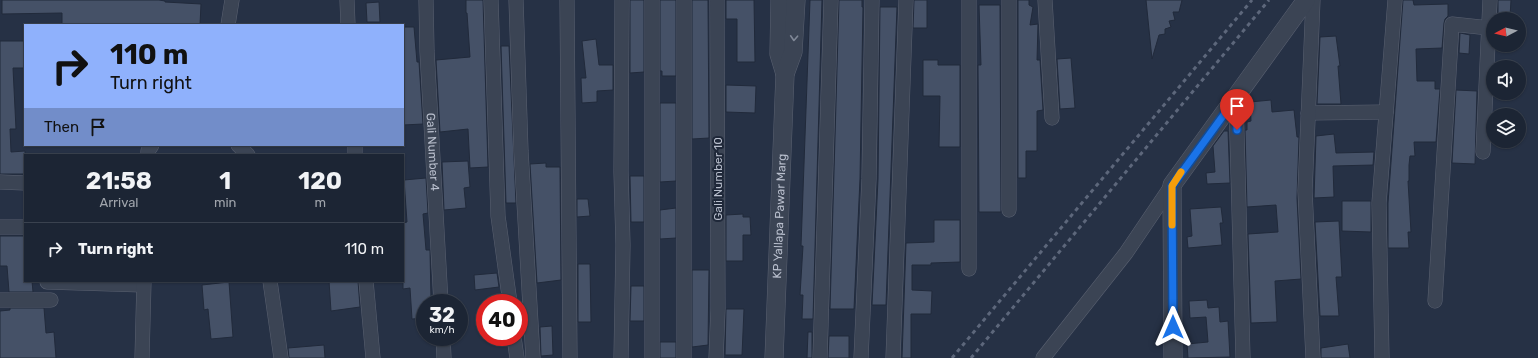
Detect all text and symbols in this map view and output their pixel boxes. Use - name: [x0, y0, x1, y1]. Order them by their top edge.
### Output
- north arrow: [1486, 12, 1526, 52]
- map controls: [1486, 12, 1526, 148]
- one-way arrow: [790, 35, 798, 41]
- text: 110 m: [110, 38, 188, 71]
- icon: right: [44, 40, 96, 92]
- button: sound: [1486, 60, 1526, 100]
- text: Turn right: [110, 72, 192, 94]
- pin: [1220, 89, 1254, 130]
- icon: arrive: [1226, 95, 1248, 117]
- button: layers: [1486, 108, 1526, 148]
- street label: Gali Number 4: [423, 112, 442, 192]
- icon: arrive: [87, 116, 109, 138]
- text: Then: [44, 118, 79, 136]
- street label: Gali Number 10: [711, 137, 725, 221]
- street label: KP Yallapa Pawar Marg: [770, 153, 789, 279]
- text: 21:58: [86, 167, 152, 195]
- text: 1: [219, 167, 231, 195]
- text: 120: [298, 167, 342, 195]
- text: Arrival: [99, 195, 138, 210]
- text: min: [214, 195, 237, 210]
- text: m: [314, 195, 326, 210]
- icon: right: [44, 238, 66, 260]
- text: Turn right: [78, 240, 153, 258]
- text: 110 m: [345, 240, 384, 258]
- speed limit sign: 40: [476, 294, 528, 346]
- text: 32: [429, 303, 455, 327]
- position arrow: [1152, 306, 1194, 348]
- text: km/h: [430, 324, 454, 336]

